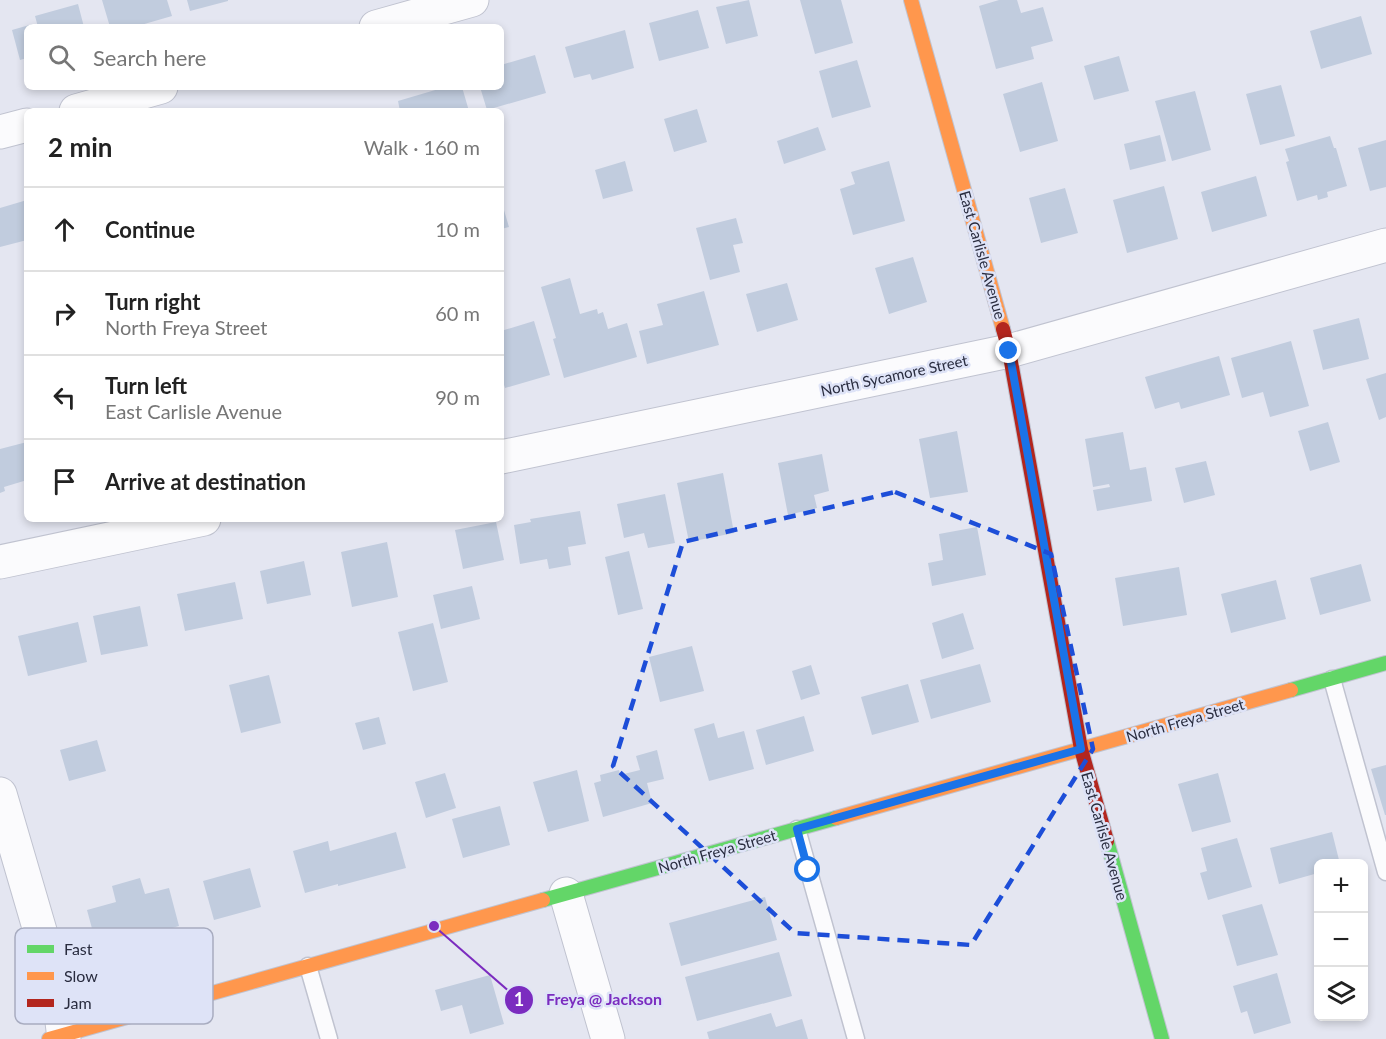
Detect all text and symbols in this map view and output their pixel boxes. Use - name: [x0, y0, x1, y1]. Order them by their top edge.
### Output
- search box: [24, 24, 504, 90]
- icon: search: [45, 41, 78, 74]
- text: Search here: [93, 44, 206, 71]
- text: 2 min: [48, 131, 112, 163]
- text: Walk · 160 m: [364, 135, 480, 159]
- street label: East Carlisle Avenue: [956, 189, 1010, 321]
- icon: ahead: [48, 213, 81, 246]
- text: Continue: [105, 216, 195, 243]
- text: 10 m: [435, 217, 480, 241]
- text: Turn right: [105, 288, 200, 315]
- icon: right: [48, 297, 81, 330]
- text: 60 m: [435, 301, 480, 325]
- text: North Freya Street: [105, 315, 267, 339]
- route end: [995, 337, 1021, 363]
- street label: North Sycamore Street: [819, 350, 970, 399]
- text: Turn left: [105, 372, 187, 399]
- icon: left: [48, 381, 81, 414]
- text: 90 m: [435, 385, 480, 409]
- text: East Carlisle Avenue: [105, 399, 282, 423]
- icon: arrive: [48, 465, 81, 498]
- text: Arrive at destination: [105, 468, 306, 495]
- street label: North Freya Street: [1124, 694, 1247, 745]
- street label: East Carlisle Avenue: [1078, 770, 1132, 902]
- street label: North Freya Street: [656, 825, 779, 876]
- route start: [794, 856, 820, 882]
- map controls: [1314, 859, 1368, 1021]
- button: +: [1314, 859, 1368, 913]
- button: −: [1314, 913, 1368, 967]
- legend: [15, 928, 213, 1024]
- text: Fast: [64, 939, 93, 958]
- text: Slow: [64, 966, 98, 985]
- button: layers: [1314, 967, 1368, 1021]
- callout: Freya @ Jackson: [504, 983, 674, 1017]
- text: 1: [514, 988, 524, 1010]
- text: Freya @ Jackson: [546, 989, 662, 1008]
- text: Jam: [64, 993, 92, 1012]

